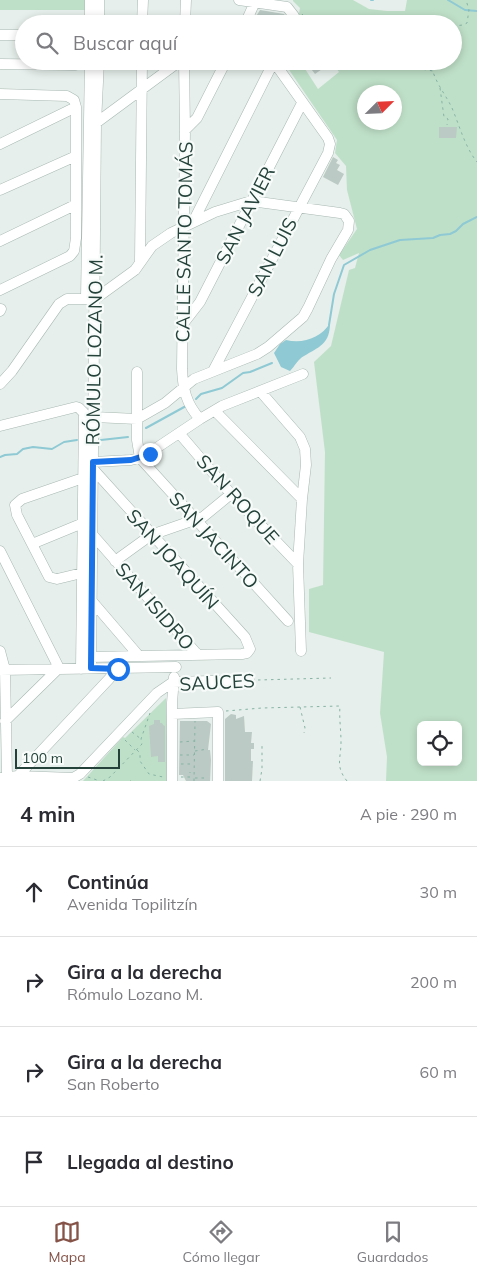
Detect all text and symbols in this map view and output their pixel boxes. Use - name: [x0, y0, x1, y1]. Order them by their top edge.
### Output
- search box: [15, 15, 462, 70]
- icon: search: [33, 29, 61, 57]
- text: Buscar aquí: [73, 31, 177, 55]
- north arrow: [357, 85, 402, 130]
- street label: CALLE SANTO TOMÁS: [170, 141, 198, 343]
- street label: SAN JAVIER: [210, 162, 280, 268]
- street label: SAN LUIS: [242, 214, 302, 300]
- street label: RÓMULO LOZANO M.: [80, 254, 108, 446]
- route end: [139, 443, 162, 466]
- street label: SAN ROQUE: [191, 449, 285, 549]
- street label: SAN JACINTO: [164, 487, 264, 593]
- street label: SAN JOAQUÍN: [122, 504, 224, 614]
- street label: SAN ISIDRO: [110, 557, 200, 655]
- route start: [107, 658, 130, 681]
- street label: SAUCES: [179, 668, 255, 696]
- map controls: [417, 721, 462, 766]
- button: locate: [417, 721, 462, 766]
- scale bar: [15, 746, 120, 769]
- text: 100 m: [22, 749, 63, 767]
- text: 4 min: [20, 801, 75, 827]
- text: A pie · 290 m: [360, 804, 457, 824]
- text: Continúa: [67, 870, 149, 894]
- icon: ahead: [20, 878, 48, 906]
- text: 30 m: [420, 882, 457, 902]
- text: Avenida Topilitzín: [67, 894, 198, 914]
- text: Gira a la derecha: [67, 960, 222, 984]
- icon: right: [20, 968, 48, 996]
- text: 200 m: [410, 972, 457, 992]
- text: Rómulo Lozano M.: [67, 984, 203, 1004]
- text: Gira a la derecha: [67, 1050, 222, 1074]
- icon: right: [20, 1058, 48, 1086]
- text: 60 m: [420, 1062, 457, 1082]
- text: San Roberto: [67, 1074, 159, 1094]
- icon: arrive: [20, 1148, 48, 1176]
- text: Llegada al destino: [67, 1150, 234, 1174]
- tab: Mapa: [48, 1218, 86, 1266]
- tab: Cómo llegar: [183, 1218, 260, 1266]
- tab: Guardados: [357, 1218, 429, 1266]

